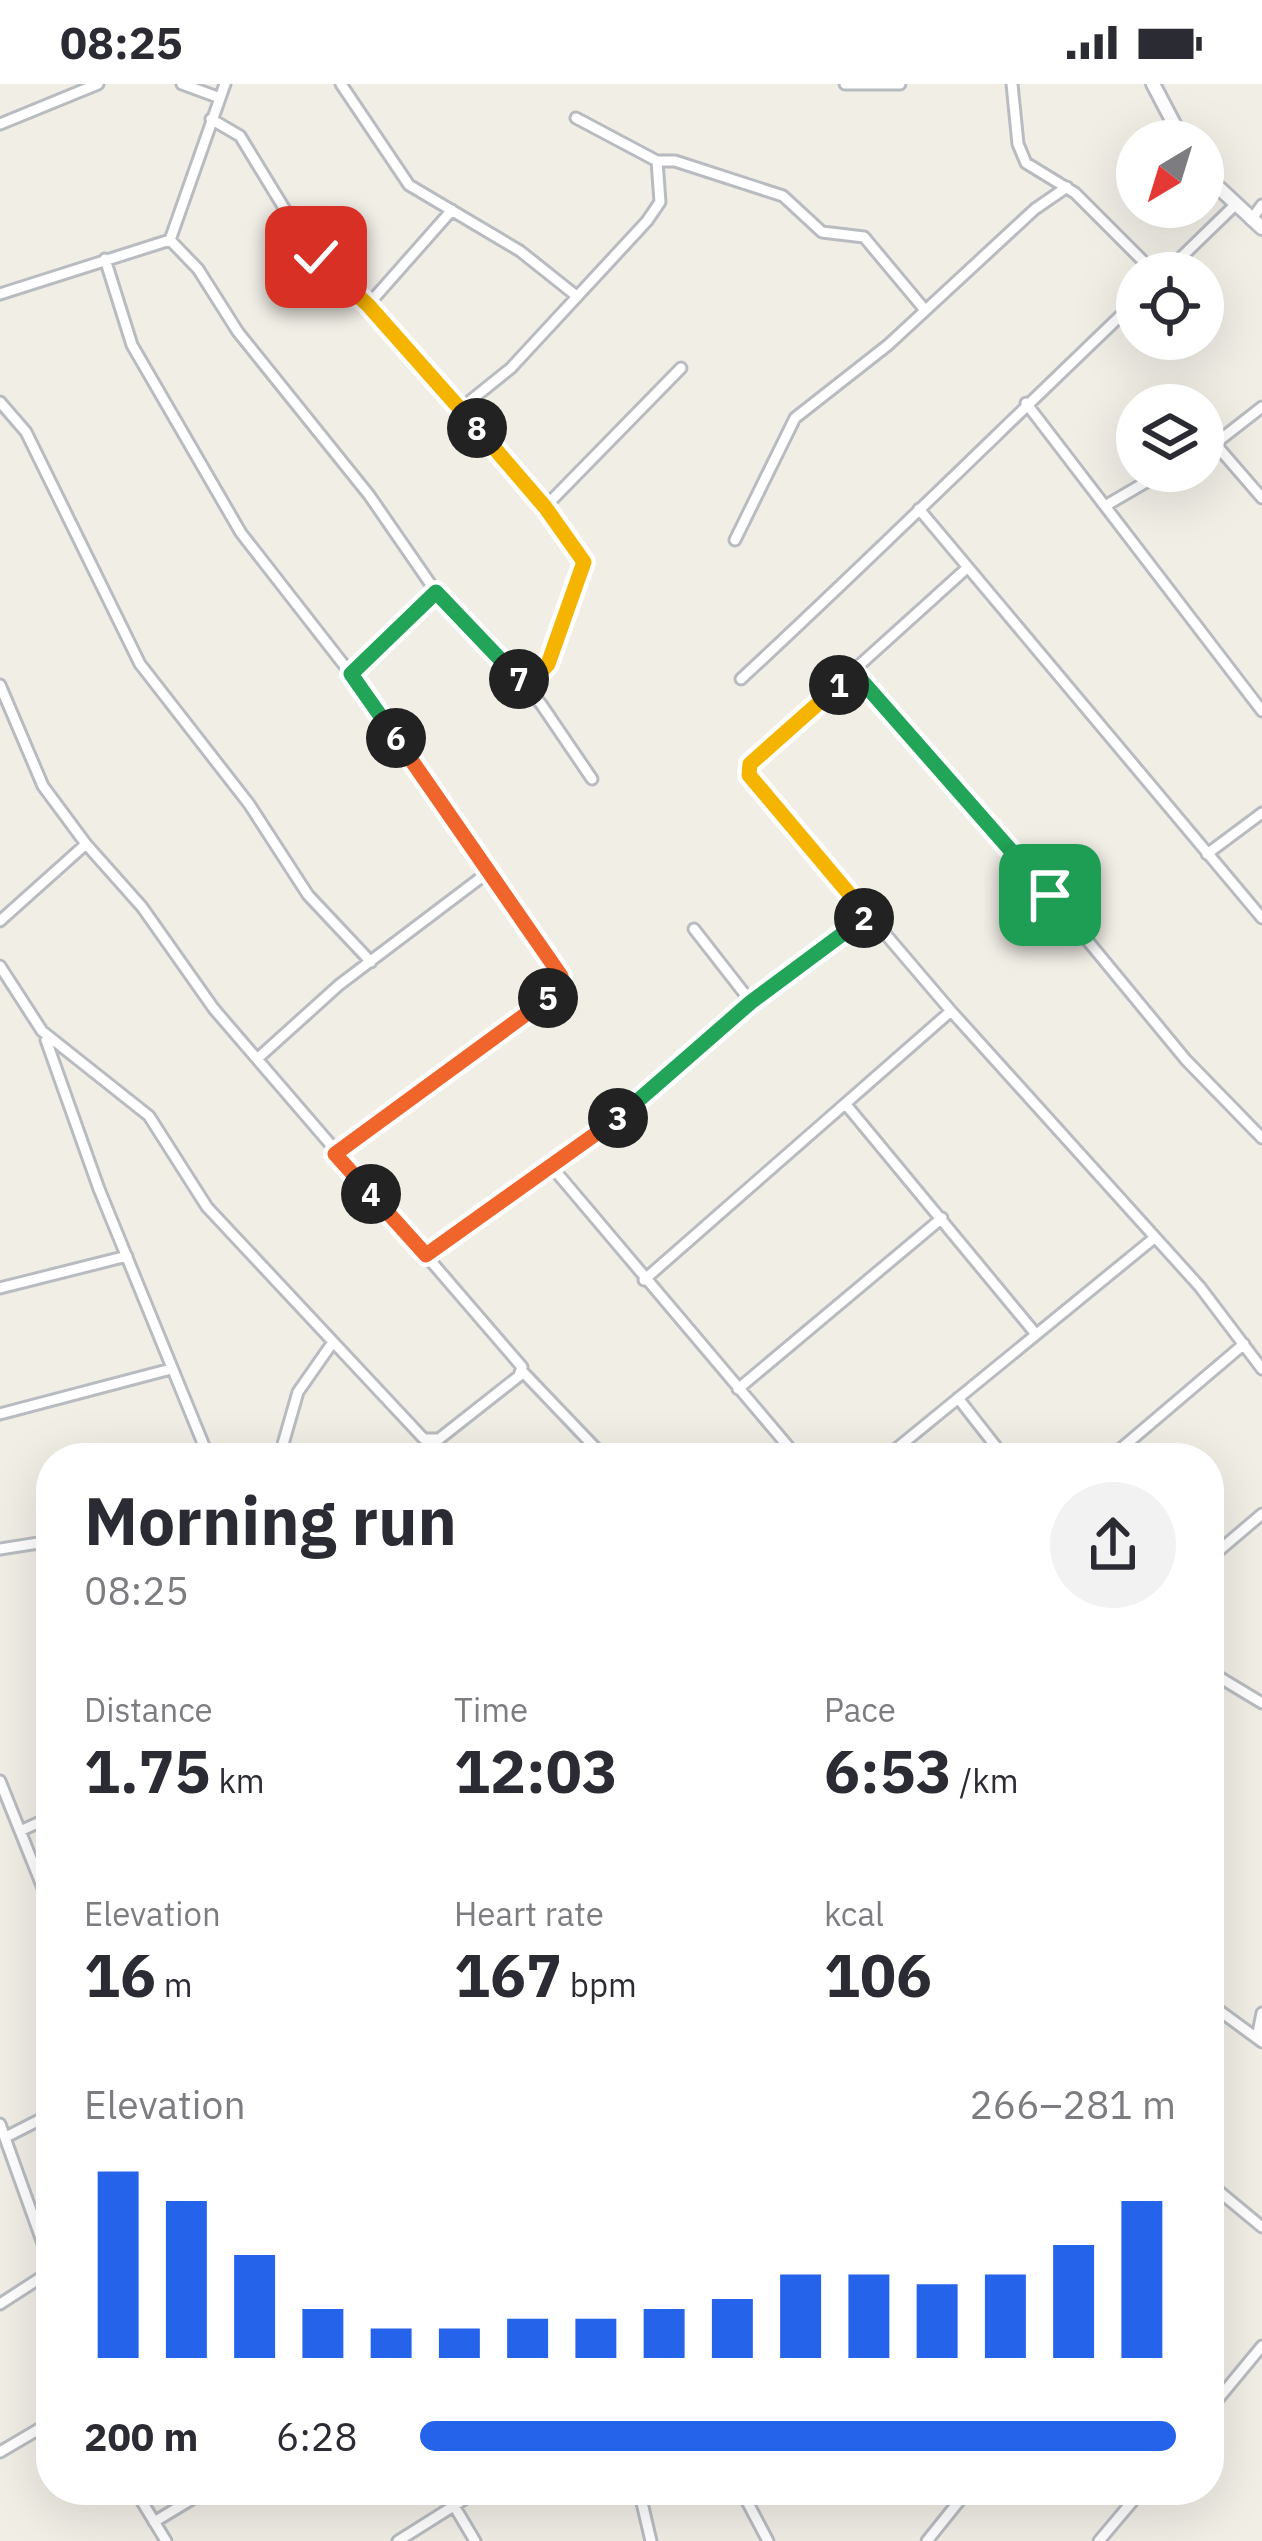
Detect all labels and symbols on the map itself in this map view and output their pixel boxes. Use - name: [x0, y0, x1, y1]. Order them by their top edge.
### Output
- north arrow: [1116, 120, 1224, 228]
- pin: [265, 206, 367, 308]
- pin: 8: [447, 398, 507, 458]
- pin: 7: [489, 649, 549, 709]
- pin: 1: [809, 655, 869, 715]
- pin: 6: [366, 708, 426, 768]
- pin: [999, 844, 1101, 946]
- pin: 2: [834, 888, 894, 948]
- pin: 5: [518, 968, 578, 1028]
- pin: 3: [588, 1088, 648, 1148]
- pin: 4: [341, 1164, 401, 1224]

